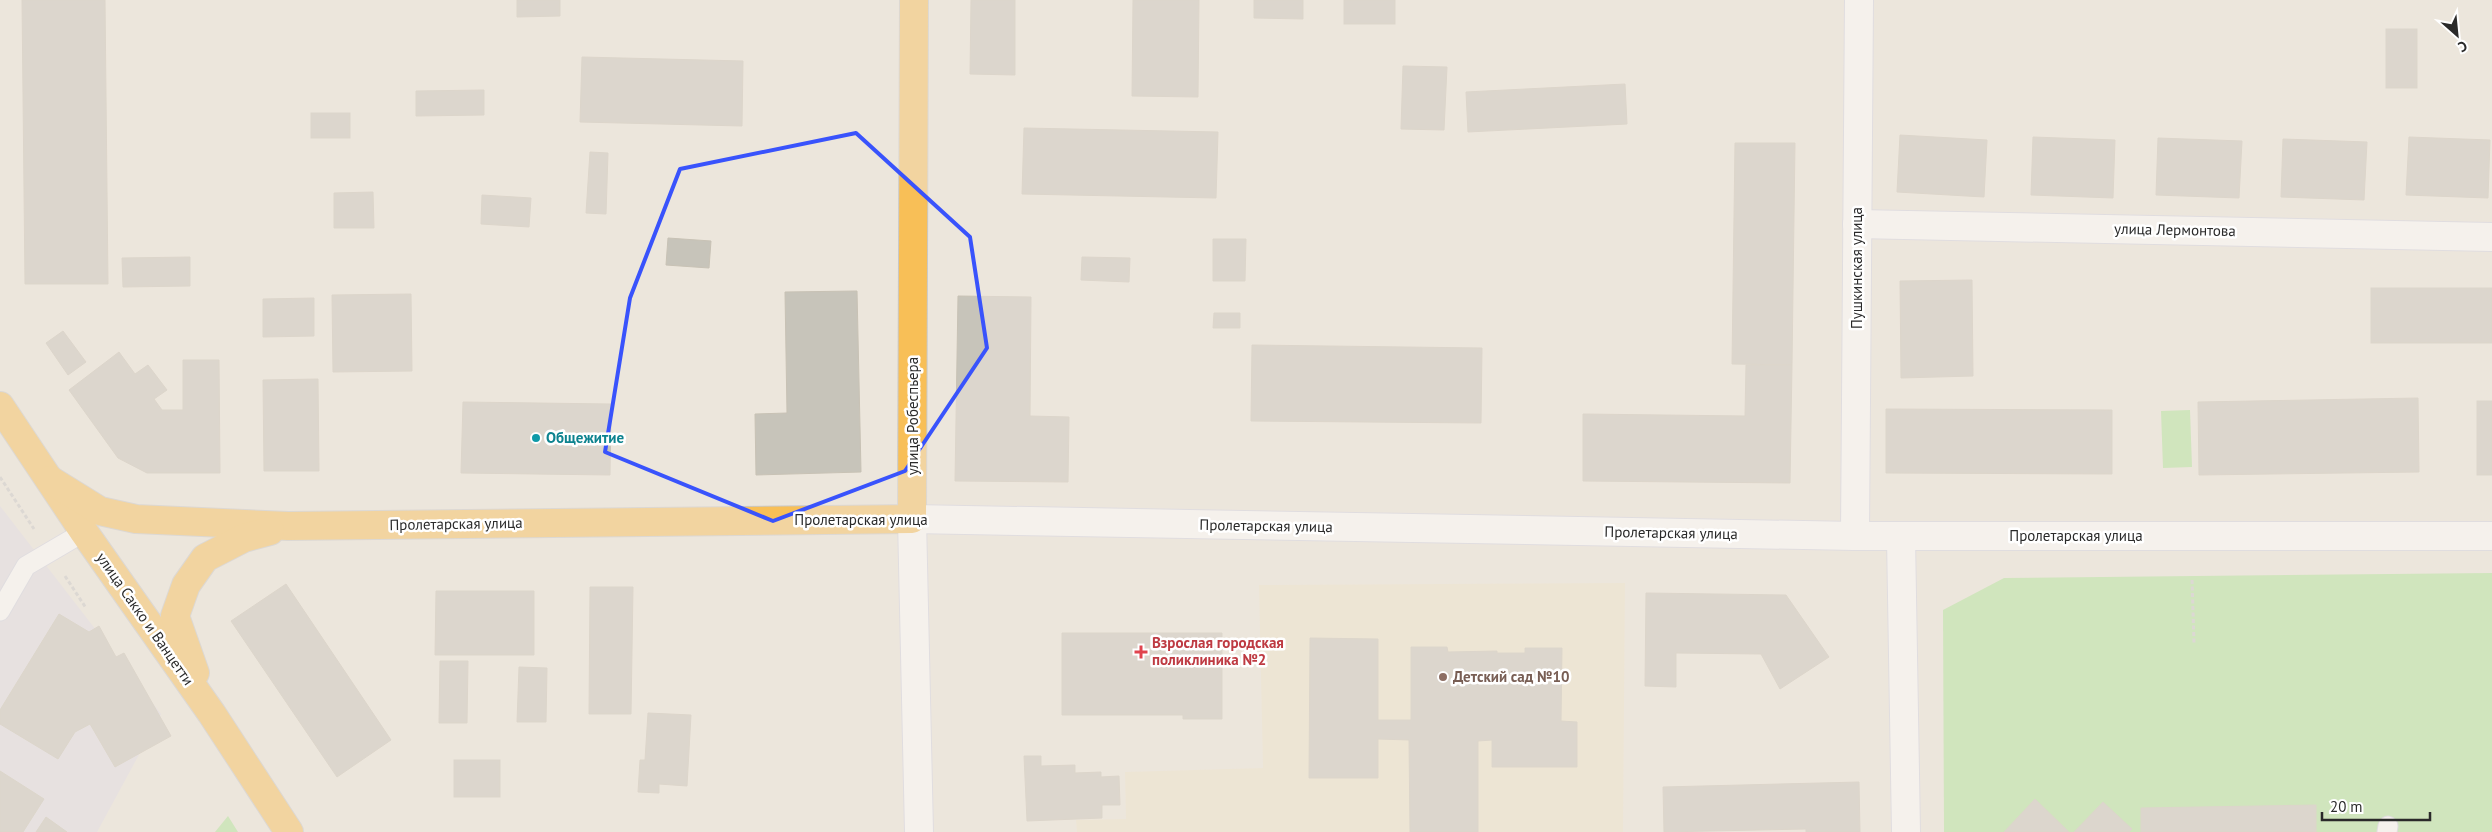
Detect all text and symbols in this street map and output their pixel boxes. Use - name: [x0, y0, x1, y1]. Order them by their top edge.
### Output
- north arrow: [2432, 10, 2482, 60]
- text: С: [2455, 37, 2470, 56]
- street label: Пушкинская улица: [1847, 207, 1866, 329]
- street label: улица Лермонтова: [2114, 219, 2236, 240]
- street label: улица Робеспьера: [903, 357, 922, 475]
- place label: Общежитие: [546, 428, 624, 447]
- marker: Общежитие: [530, 432, 542, 444]
- street label: Пролетарская улица: [794, 510, 928, 529]
- street label: Пролетарская улица: [389, 513, 523, 534]
- street label: Пролетарская улица: [1199, 515, 1333, 536]
- street label: Пролетарская улица: [1604, 522, 1738, 543]
- street label: Пролетарская улица: [2009, 526, 2143, 545]
- street label: улица Сакко и Ванцетти: [92, 549, 198, 689]
- place label: Взрослая городская поликлиника №2: [1152, 633, 1284, 669]
- marker: Взрослая городская поликлиника №2: [1134, 645, 1148, 659]
- place label: Детский сад №10: [1453, 667, 1570, 686]
- marker: Детский сад №10: [1437, 671, 1449, 683]
- scale bar: [2322, 790, 2430, 822]
- text: 20 m: [2330, 797, 2363, 816]

